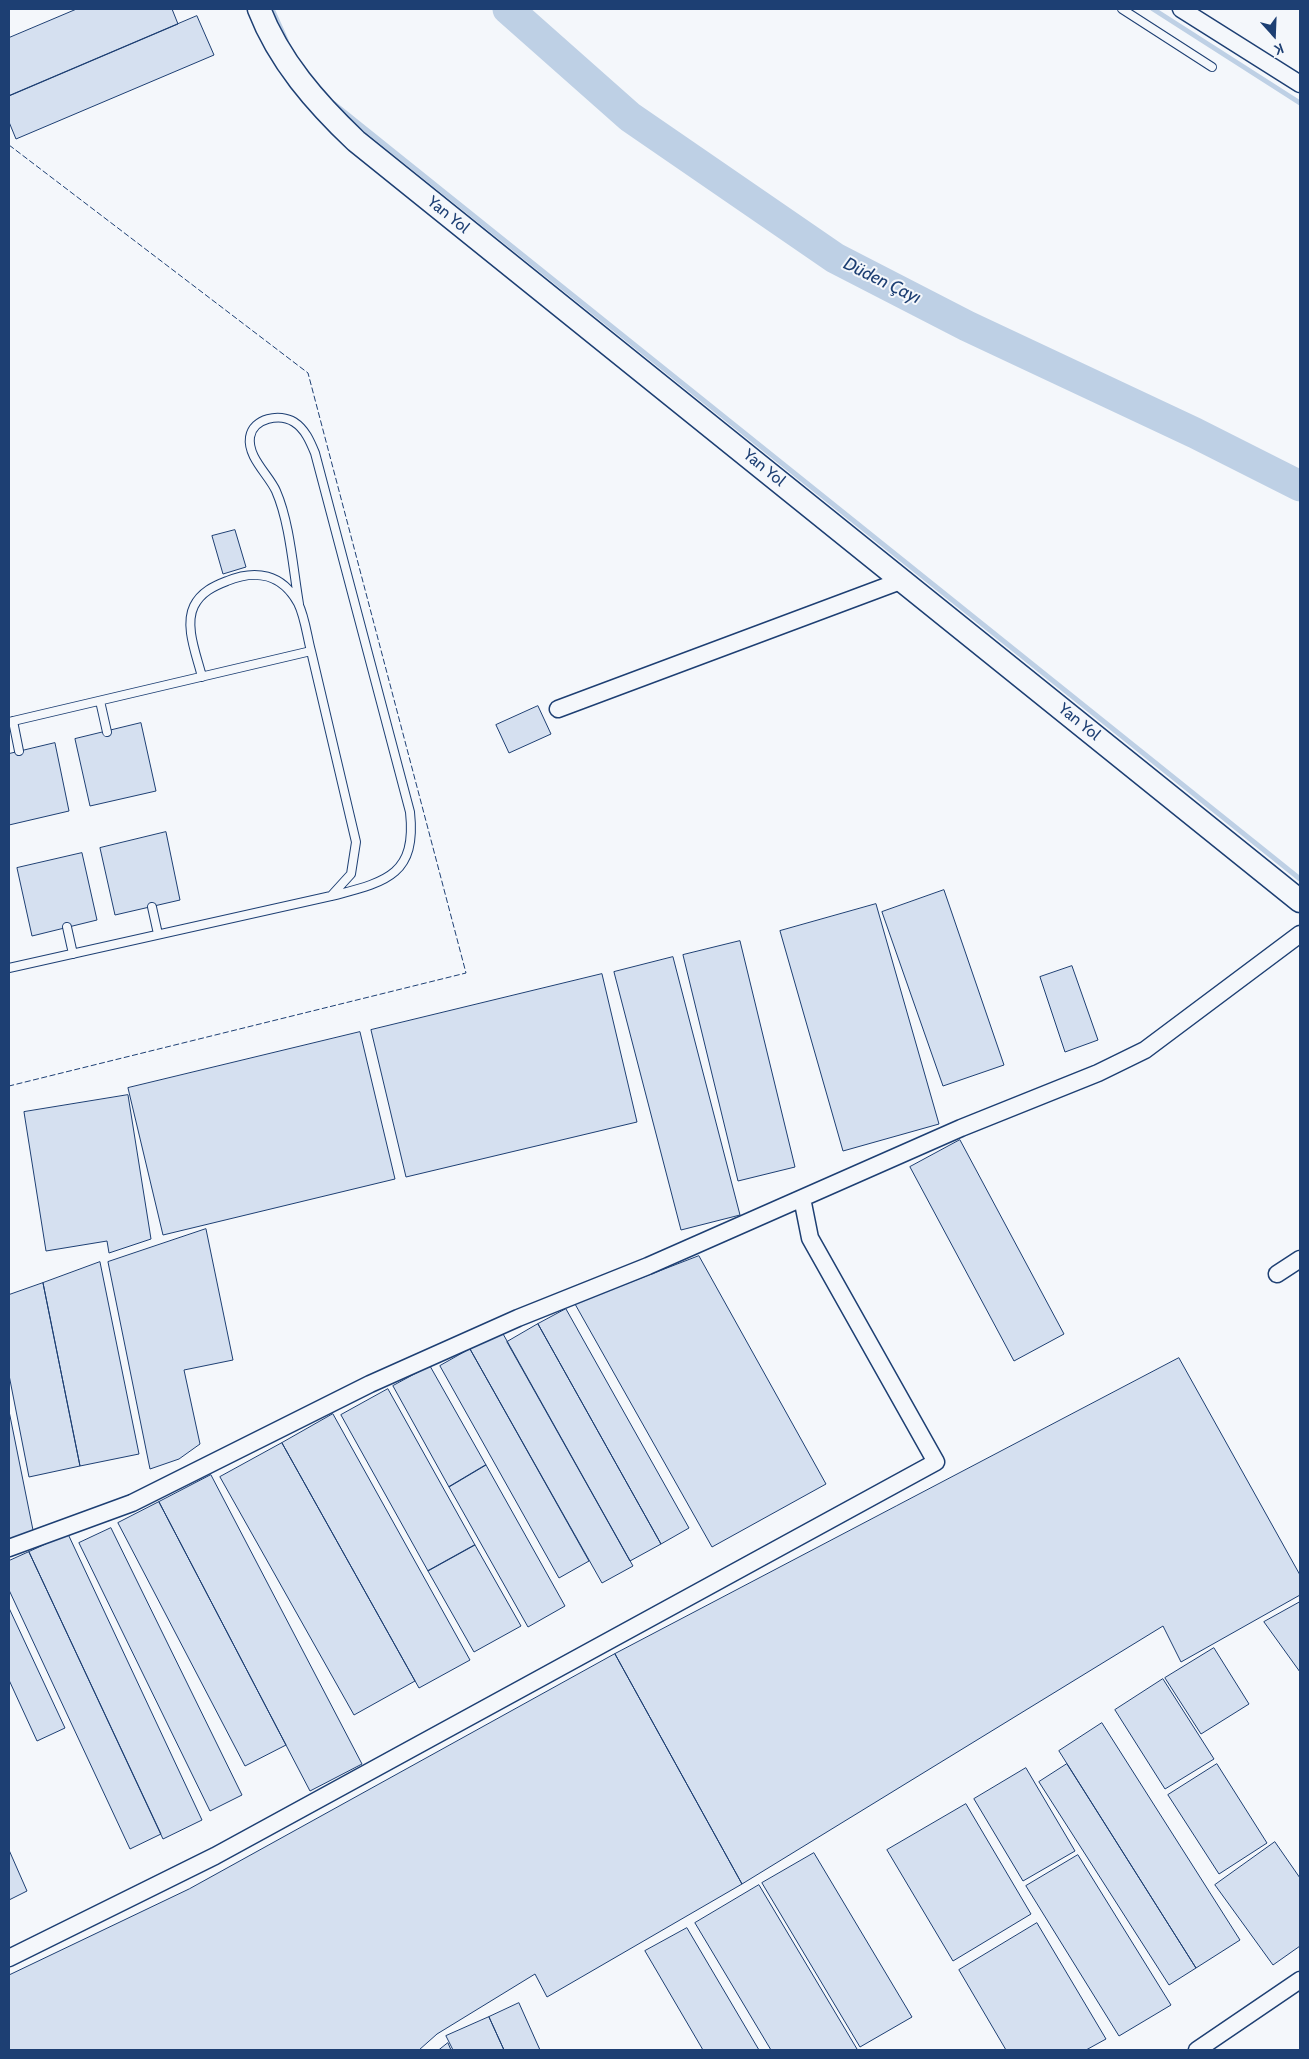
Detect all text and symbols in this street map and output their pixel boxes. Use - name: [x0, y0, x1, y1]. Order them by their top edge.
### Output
- north arrow: [1249, 10, 1299, 60]
- text: K: [1272, 39, 1286, 59]
- street label: Yan Yol: [423, 192, 473, 238]
- water label: Düden Çayı: [840, 253, 924, 309]
- street label: Yan Yol: [739, 445, 789, 491]
- street label: Yan Yol: [1054, 699, 1104, 745]

